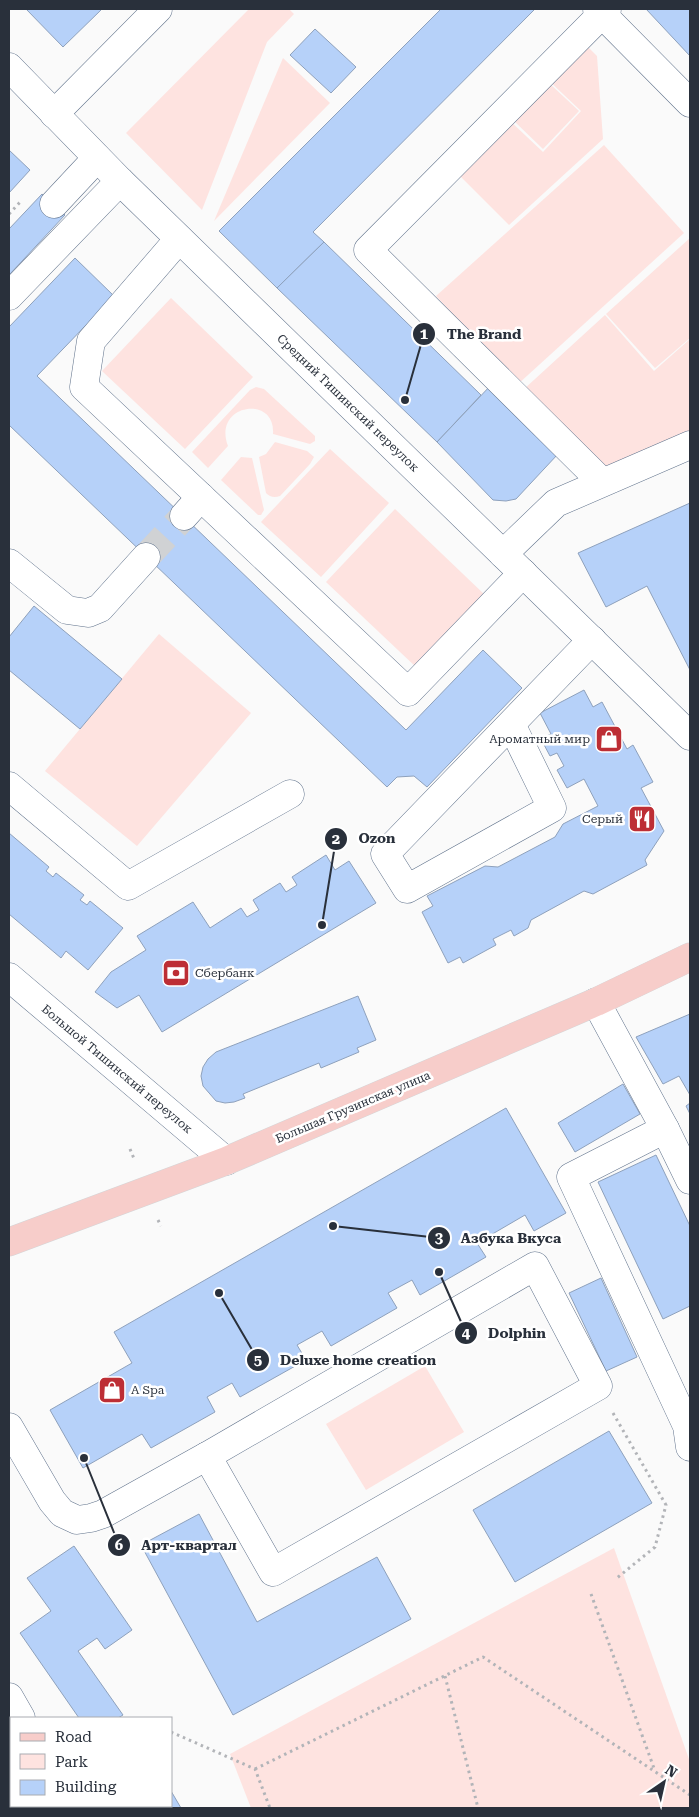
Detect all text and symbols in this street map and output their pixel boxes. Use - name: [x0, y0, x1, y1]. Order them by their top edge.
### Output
- callout: The Brand: [412, 319, 531, 348]
- text: 1: [420, 325, 429, 343]
- text: The Brand: [447, 326, 522, 342]
- street label: Средний Тишинский переулок: [274, 331, 422, 475]
- shop icon: Ароматный мир: [594, 724, 624, 754]
- place label: Ароматный мир: [489, 732, 590, 746]
- restaurant icon: Серый: [627, 804, 657, 834]
- place label: Серый: [582, 812, 623, 826]
- callout: Ozon: [323, 824, 405, 853]
- text: 2: [332, 830, 340, 848]
- text: Ozon: [359, 830, 396, 846]
- bank icon: Сбербанк: [161, 958, 191, 988]
- place label: Сбербанк: [195, 966, 255, 980]
- street label: Большой Тишинский переулок: [39, 1002, 196, 1136]
- street label: Большая Грузинская улица: [273, 1068, 433, 1146]
- callout: Азбука Вкуса: [426, 1224, 572, 1253]
- text: 3: [435, 1229, 444, 1247]
- text: Азбука Вкуса: [461, 1230, 562, 1246]
- callout: Dolphin: [453, 1318, 556, 1347]
- text: 4: [462, 1324, 471, 1342]
- text: Dolphin: [488, 1325, 546, 1341]
- callout: Deluxe home creation: [245, 1346, 447, 1375]
- text: 5: [254, 1351, 262, 1369]
- text: Deluxe home creation: [280, 1352, 437, 1368]
- shop icon: A Spa: [97, 1375, 127, 1405]
- place label: A Spa: [131, 1383, 165, 1397]
- callout: Арт-квартал: [106, 1531, 247, 1560]
- text: 6: [115, 1536, 124, 1554]
- text: Арт-квартал: [141, 1537, 237, 1553]
- legend: [10, 1717, 172, 1807]
- text: Road: [55, 1728, 92, 1746]
- text: Park: [55, 1753, 89, 1771]
- north arrow: [639, 1757, 689, 1807]
- text: N: [662, 1762, 680, 1781]
- text: Building: [55, 1778, 117, 1796]

